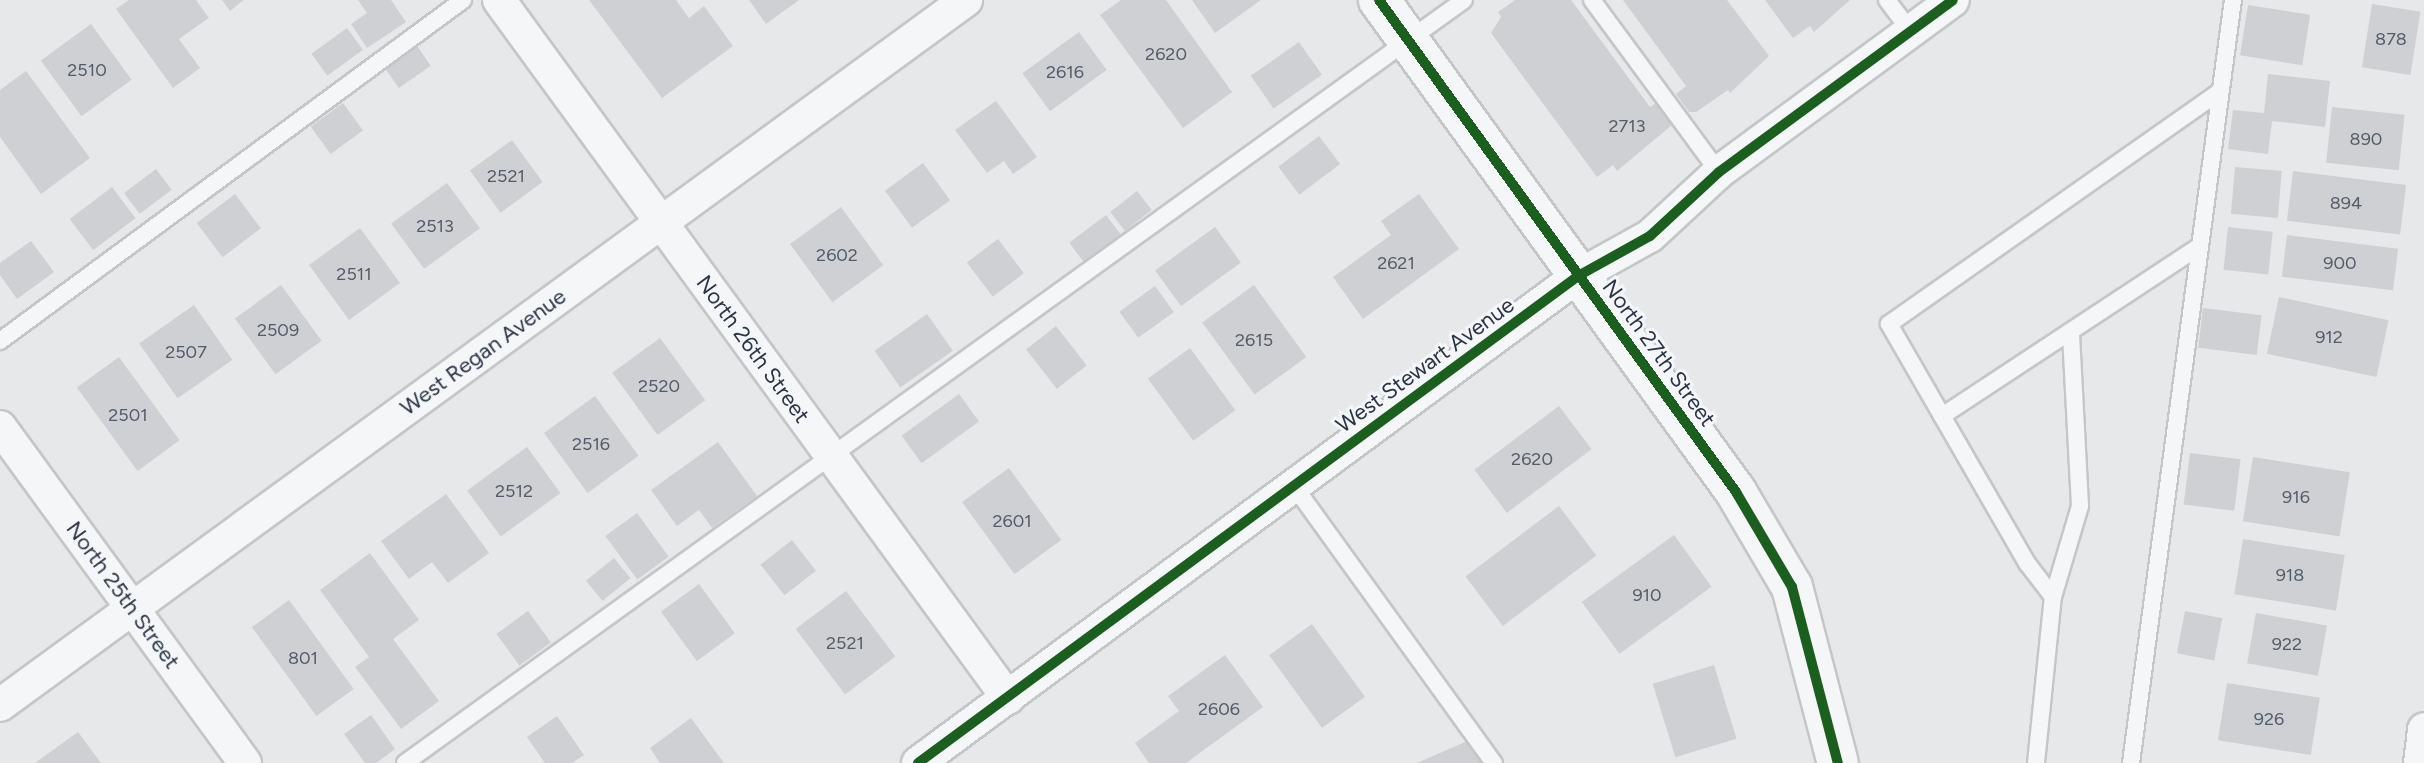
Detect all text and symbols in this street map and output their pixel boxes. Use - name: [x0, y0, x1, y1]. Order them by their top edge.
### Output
- house number: 878: [2375, 28, 2407, 50]
- house number: 2620: [1145, 43, 1187, 65]
- house number: 2510: [67, 59, 107, 81]
- house number: 2616: [1046, 61, 1084, 83]
- house number: 2713: [1609, 115, 1645, 137]
- house number: 890: [2350, 128, 2382, 150]
- house number: 2521: [487, 165, 525, 187]
- house number: 894: [2330, 192, 2362, 214]
- house number: 2513: [416, 215, 454, 237]
- house number: 2602: [816, 244, 858, 266]
- house number: 2621: [1377, 252, 1415, 274]
- house number: 900: [2323, 252, 2357, 274]
- house number: 2511: [336, 263, 372, 285]
- street label: North 26th Street: [691, 270, 815, 428]
- street label: North 27th Street: [1597, 274, 1721, 432]
- street label: West Regan Avenue: [395, 283, 571, 421]
- street label: West Stewart Avenue: [1331, 292, 1519, 438]
- house number: 2509: [257, 319, 299, 341]
- house number: 912: [2315, 326, 2343, 348]
- house number: 2615: [1235, 329, 1273, 351]
- house number: 2507: [165, 341, 207, 363]
- house number: 2520: [638, 375, 680, 397]
- house number: 2501: [108, 404, 148, 426]
- house number: 2516: [572, 433, 610, 455]
- house number: 2620: [1511, 448, 1553, 470]
- house number: 2512: [495, 480, 533, 502]
- house number: 916: [2282, 486, 2310, 508]
- house number: 2601: [992, 510, 1032, 532]
- street label: North 25th Street: [61, 516, 185, 674]
- house number: 918: [2276, 564, 2304, 586]
- house number: 910: [1632, 584, 1662, 606]
- house number: 2521: [826, 632, 864, 654]
- house number: 922: [2272, 633, 2302, 655]
- house number: 801: [288, 647, 318, 669]
- house number: 2606: [1198, 698, 1240, 720]
- house number: 926: [2254, 708, 2284, 730]

